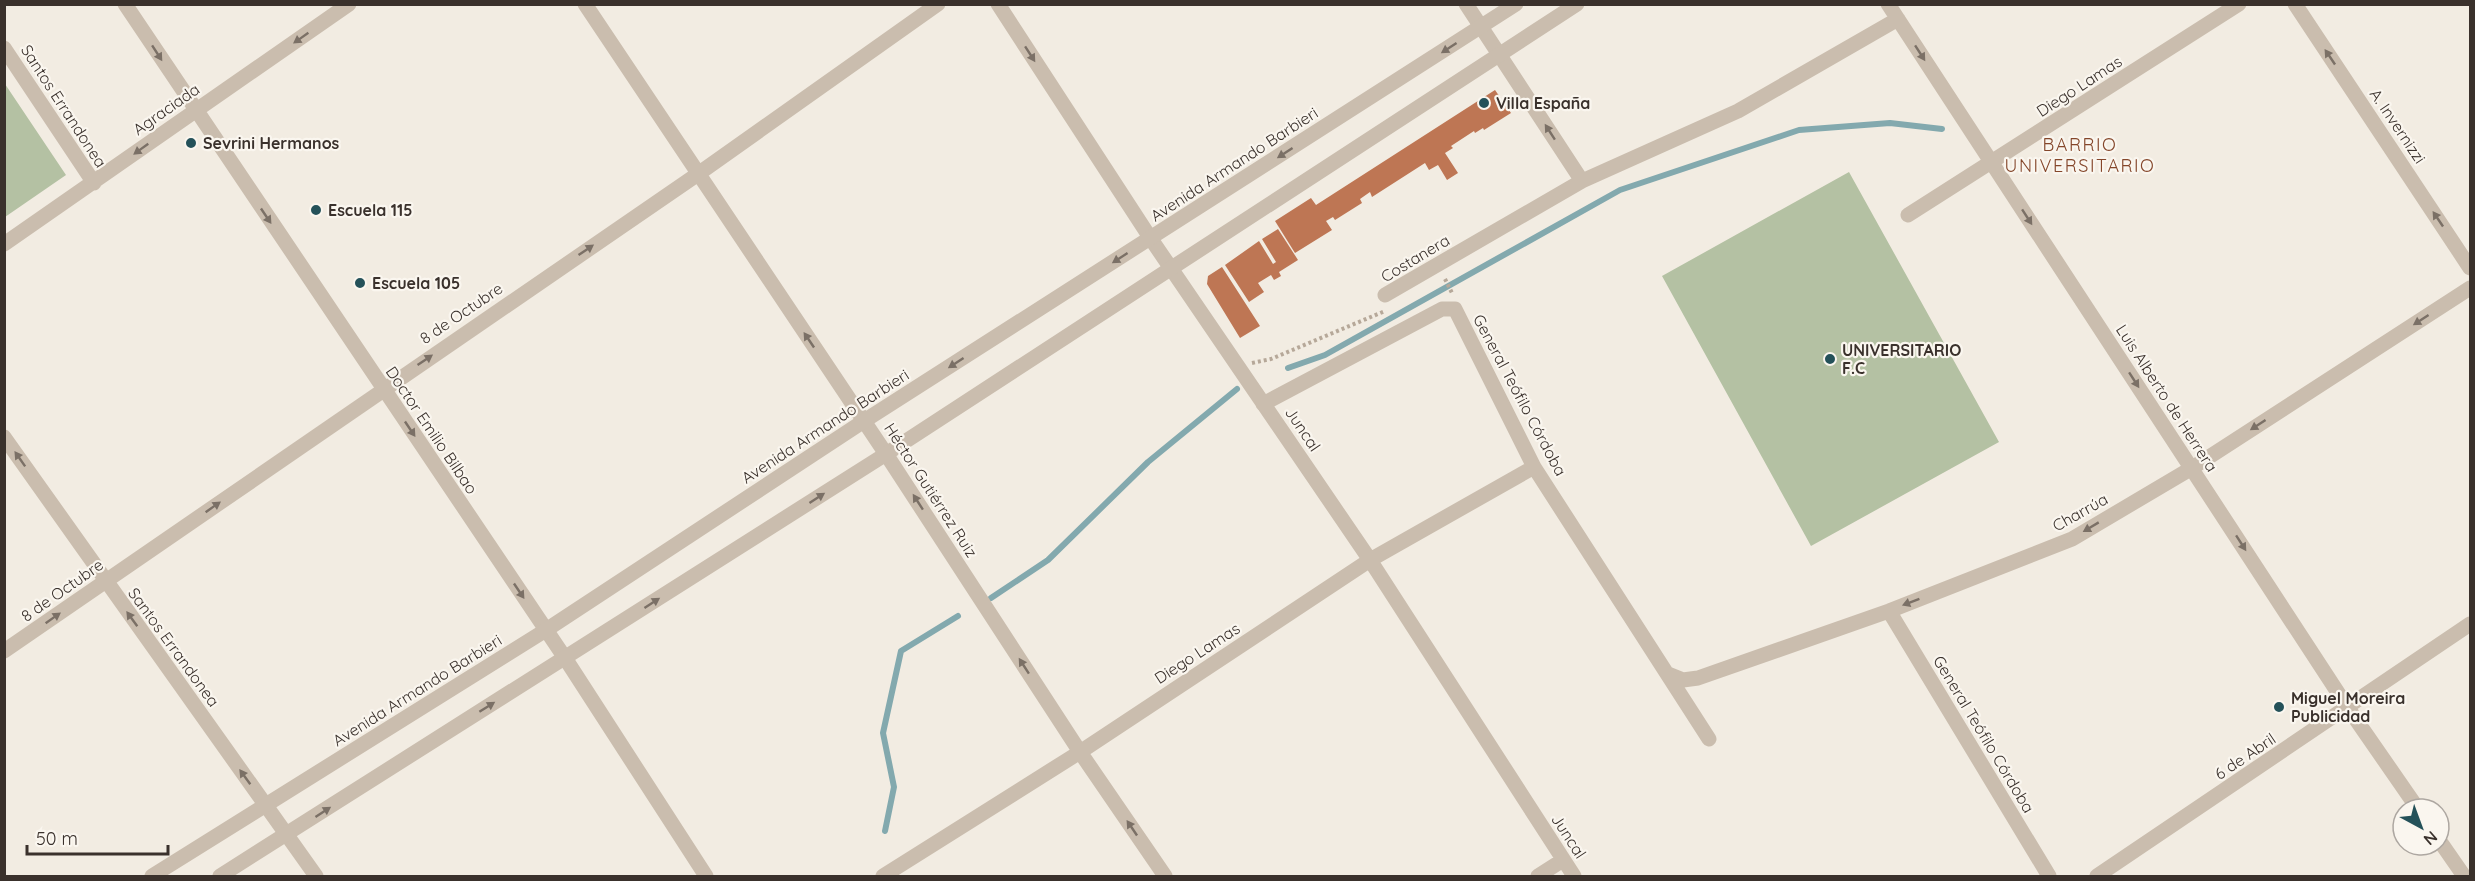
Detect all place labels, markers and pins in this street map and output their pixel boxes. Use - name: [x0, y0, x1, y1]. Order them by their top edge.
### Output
- place label: Villa España: [1496, 93, 1590, 113]
- marker: Villa España: [1477, 96, 1491, 110]
- place label: Sevrini Hermanos: [203, 133, 340, 153]
- marker: Sevrini Hermanos: [184, 136, 198, 150]
- place label: Escuela 115: [328, 200, 413, 220]
- marker: Escuela 115: [309, 203, 323, 217]
- place label: Escuela 105: [372, 273, 460, 293]
- marker: Escuela 105: [353, 276, 367, 290]
- place label: UNIVERSITARIO F.C: [1842, 340, 1961, 378]
- marker: UNIVERSITARIO F.C: [1823, 352, 1837, 366]
- place label: Miguel Moreira Publicidad: [2291, 688, 2405, 726]
- marker: Miguel Moreira Publicidad: [2272, 700, 2286, 714]

